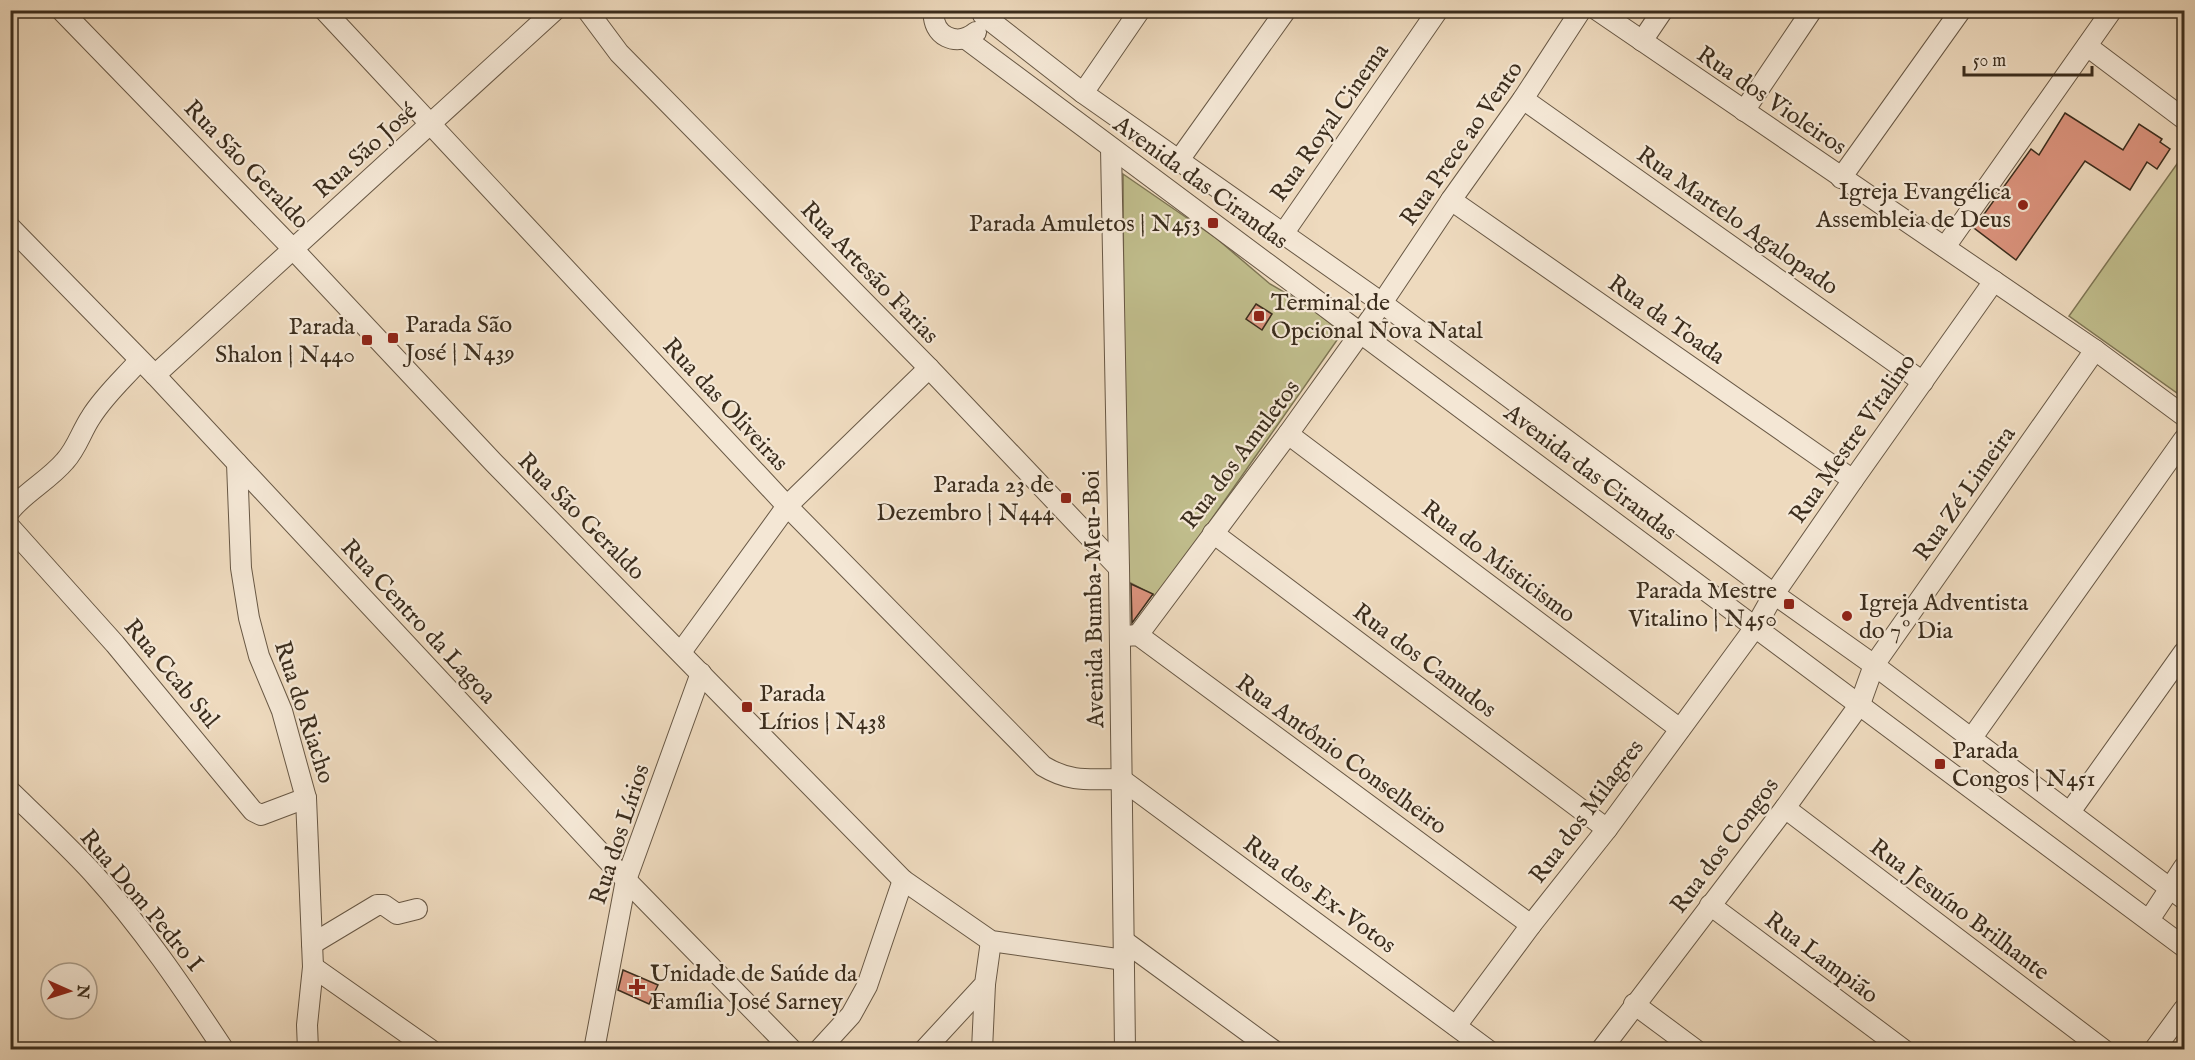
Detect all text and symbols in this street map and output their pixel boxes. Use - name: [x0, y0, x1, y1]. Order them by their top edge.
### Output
- street label: Rua Royal Cinema: [1264, 37, 1397, 208]
- scale bar: [1964, 39, 2092, 77]
- street label: Rua dos Violeiros: [1690, 40, 1852, 163]
- text: 50 m: [1973, 50, 2006, 73]
- street label: Rua Prece ao Vento: [1394, 55, 1531, 232]
- street label: Rua São Geraldo: [176, 94, 316, 236]
- street label: Rua São José: [308, 97, 424, 206]
- street label: Avenida das Cirandas: [1106, 109, 1294, 257]
- street label: Rua Martelo Agalopado: [1630, 140, 1844, 303]
- place label: Igreja Evangélica Assembleia de Deus: [1815, 177, 2012, 236]
- street label: Rua Artesão Farias: [793, 195, 945, 351]
- marker: Igreja Evangélica Assembleia de Deus: [2016, 198, 2030, 212]
- place label: Parada Amuletos | N453: [969, 209, 1201, 240]
- marker: Parada Amuletos | N453: [1206, 216, 1220, 230]
- street label: Rua da Toada: [1601, 268, 1731, 372]
- place label: Terminal de Opcional Nova Natal: [1271, 288, 1483, 347]
- marker: Terminal de Opcional Nova Natal: [1252, 309, 1266, 323]
- place label: Parada São José | N439: [402, 310, 515, 369]
- place label: Parada Shalon | N440: [215, 312, 356, 371]
- marker: Parada São José | N439: [386, 331, 400, 345]
- street label: Rua das Oliveiras: [655, 332, 795, 478]
- marker: Parada Shalon | N440: [360, 333, 374, 347]
- street label: Rua Mestre Vitalino: [1783, 348, 1924, 530]
- street label: Rua dos Amuletos: [1175, 374, 1308, 536]
- street label: Avenida das Cirandas: [1497, 397, 1683, 548]
- street label: Rua Zé Limeira: [1907, 420, 2024, 567]
- street label: Rua São Geraldo: [510, 447, 652, 588]
- place label: Parada 23 de Dezembro | N444: [876, 470, 1054, 529]
- street label: Avenida Bumba-Meu-Boi: [1077, 470, 1112, 729]
- marker: Parada 23 de Dezembro | N444: [1059, 491, 1073, 505]
- street label: Rua do Misticismo: [1415, 494, 1582, 630]
- street label: Rua Centro da Lagoa: [333, 533, 503, 711]
- place label: Parada Mestre Vitalino | N450: [1627, 576, 1777, 635]
- place label: Igreja Adventista do 7º Dia: [1859, 588, 2029, 647]
- street label: Rua dos Canudos: [1346, 597, 1502, 725]
- marker: Parada Mestre Vitalino | N450: [1782, 597, 1796, 611]
- marker: Igreja Adventista do 7º Dia: [1840, 609, 1854, 623]
- street label: Rua Ccab Sul: [116, 613, 226, 735]
- street label: Rua do Riacho: [266, 637, 341, 788]
- street label: Rua Antônio Conselheiro: [1229, 668, 1453, 842]
- place label: Parada Lírios | N438: [759, 679, 886, 738]
- marker: Parada Lírios | N438: [740, 700, 754, 714]
- street label: Rua dos Milagres: [1523, 734, 1652, 890]
- place label: Parada Congos | N451: [1952, 736, 2096, 795]
- marker: Parada Congos | N451: [1933, 757, 1947, 771]
- street label: Rua dos Lírios: [583, 760, 658, 908]
- street label: Rua dos Congos: [1664, 772, 1787, 920]
- street label: Rua Dom Pedro I: [72, 823, 210, 979]
- street label: Rua dos Ex-Votos: [1236, 829, 1402, 961]
- street label: Rua Jesuíno Brilhante: [1863, 832, 2055, 988]
- street label: Rua Lampião: [1758, 905, 1884, 1011]
- place label: Unidade de Saúde da Família José Sarney: [650, 959, 858, 1018]
- north arrow: [39, 961, 99, 1021]
- marker: Unidade de Saúde da Família José Sarney: [628, 978, 646, 996]
- text: N: [72, 983, 92, 999]

